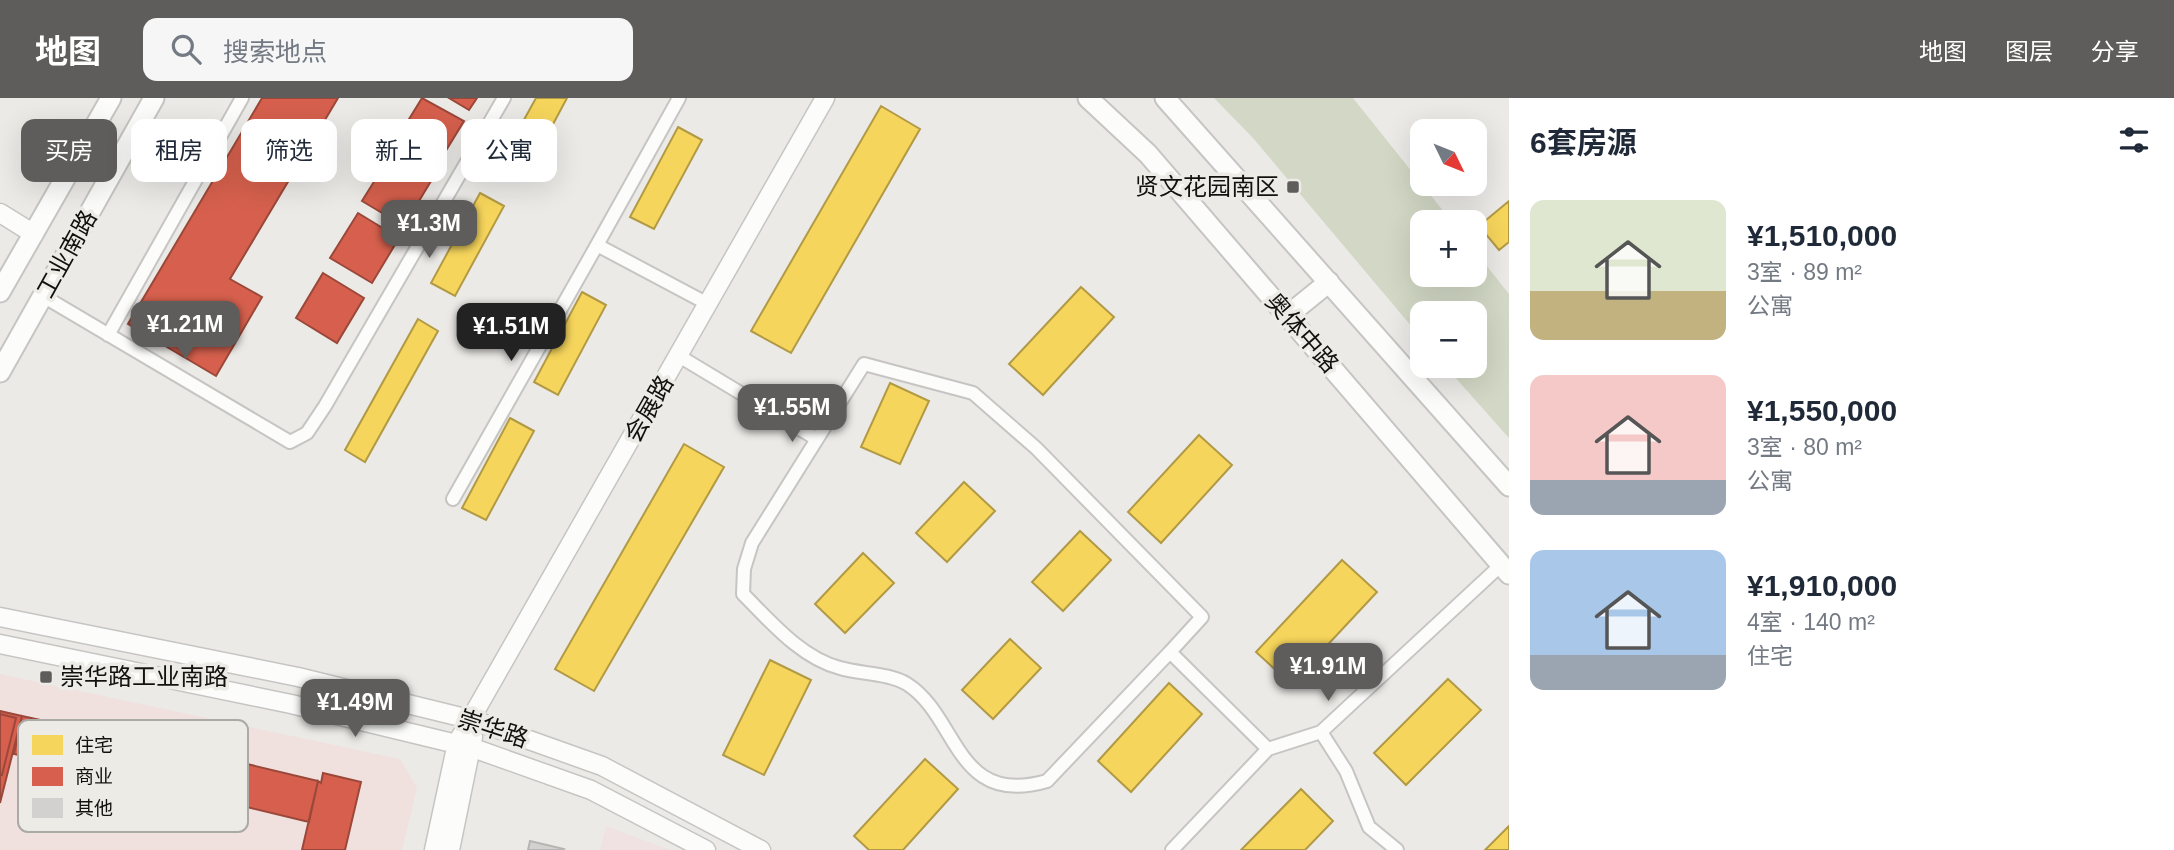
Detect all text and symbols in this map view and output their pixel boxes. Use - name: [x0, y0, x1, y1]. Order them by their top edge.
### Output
- search box: [143, 18, 633, 81]
- icon: search: [167, 30, 205, 68]
- text: 地图: [35, 33, 101, 70]
- text: 搜索地点: [223, 37, 327, 67]
- text: 地图: [1919, 38, 1967, 65]
- text: 图层: [2005, 38, 2053, 65]
- text: 分享: [2091, 38, 2139, 65]
- chip: 买房: [21, 119, 117, 182]
- chip: 租房: [131, 119, 227, 182]
- chip: 筛选: [241, 119, 337, 182]
- chip: 新上: [351, 119, 447, 182]
- chip: 公寓: [461, 119, 557, 182]
- north arrow: [1410, 119, 1488, 196]
- map controls: [1410, 119, 1487, 378]
- icon: filters: [2115, 121, 2153, 159]
- text: 6套房源: [1530, 126, 1637, 159]
- place label: 贤文花园南区: [1135, 173, 1279, 200]
- marker: 贤文花园南区: [1285, 179, 1301, 195]
- pin: ¥1.3M: [380, 200, 478, 260]
- street label: 工业南路: [31, 205, 102, 302]
- text: ¥1.3M: [397, 210, 461, 236]
- button: +: [1410, 210, 1487, 287]
- text: ¥1,510,000: [1747, 219, 1897, 252]
- icon: home: [1586, 228, 1670, 312]
- text: 3室 · 89 m²: [1747, 259, 1862, 285]
- street label: 奥体中路: [1261, 288, 1344, 378]
- text: 公寓: [1747, 293, 1793, 319]
- button: −: [1410, 301, 1487, 378]
- pin: ¥1.21M: [128, 302, 242, 361]
- pin: ¥1.51M: [454, 303, 568, 363]
- text: ¥1.21M: [147, 311, 223, 337]
- text: ¥1.51M: [473, 313, 549, 339]
- street label: 会展路: [619, 371, 678, 447]
- pin: ¥1.55M: [735, 384, 849, 444]
- text: ¥1.55M: [754, 394, 830, 420]
- text: ¥1,550,000: [1747, 394, 1897, 427]
- icon: home: [1586, 403, 1670, 487]
- text: 3室 · 80 m²: [1747, 434, 1862, 460]
- text: 公寓: [1747, 468, 1793, 494]
- text: ¥1,910,000: [1747, 569, 1897, 602]
- icon: home: [1586, 578, 1670, 662]
- text: 4室 · 140 m²: [1747, 609, 1875, 635]
- text: 住宅: [1747, 643, 1793, 669]
- pin: ¥1.91M: [1271, 644, 1385, 703]
- text: ¥1.91M: [1290, 653, 1366, 679]
- place label: 崇华路工业南路: [60, 663, 228, 690]
- marker: 崇华路工业南路: [38, 669, 54, 685]
- pin: ¥1.49M: [298, 680, 412, 739]
- text: ¥1.49M: [317, 689, 393, 715]
- street label: 崇华路: [455, 705, 532, 752]
- legend: [18, 720, 248, 832]
- text: 住宅: [75, 735, 113, 756]
- text: 商业: [75, 766, 113, 787]
- text: 其他: [75, 798, 113, 819]

